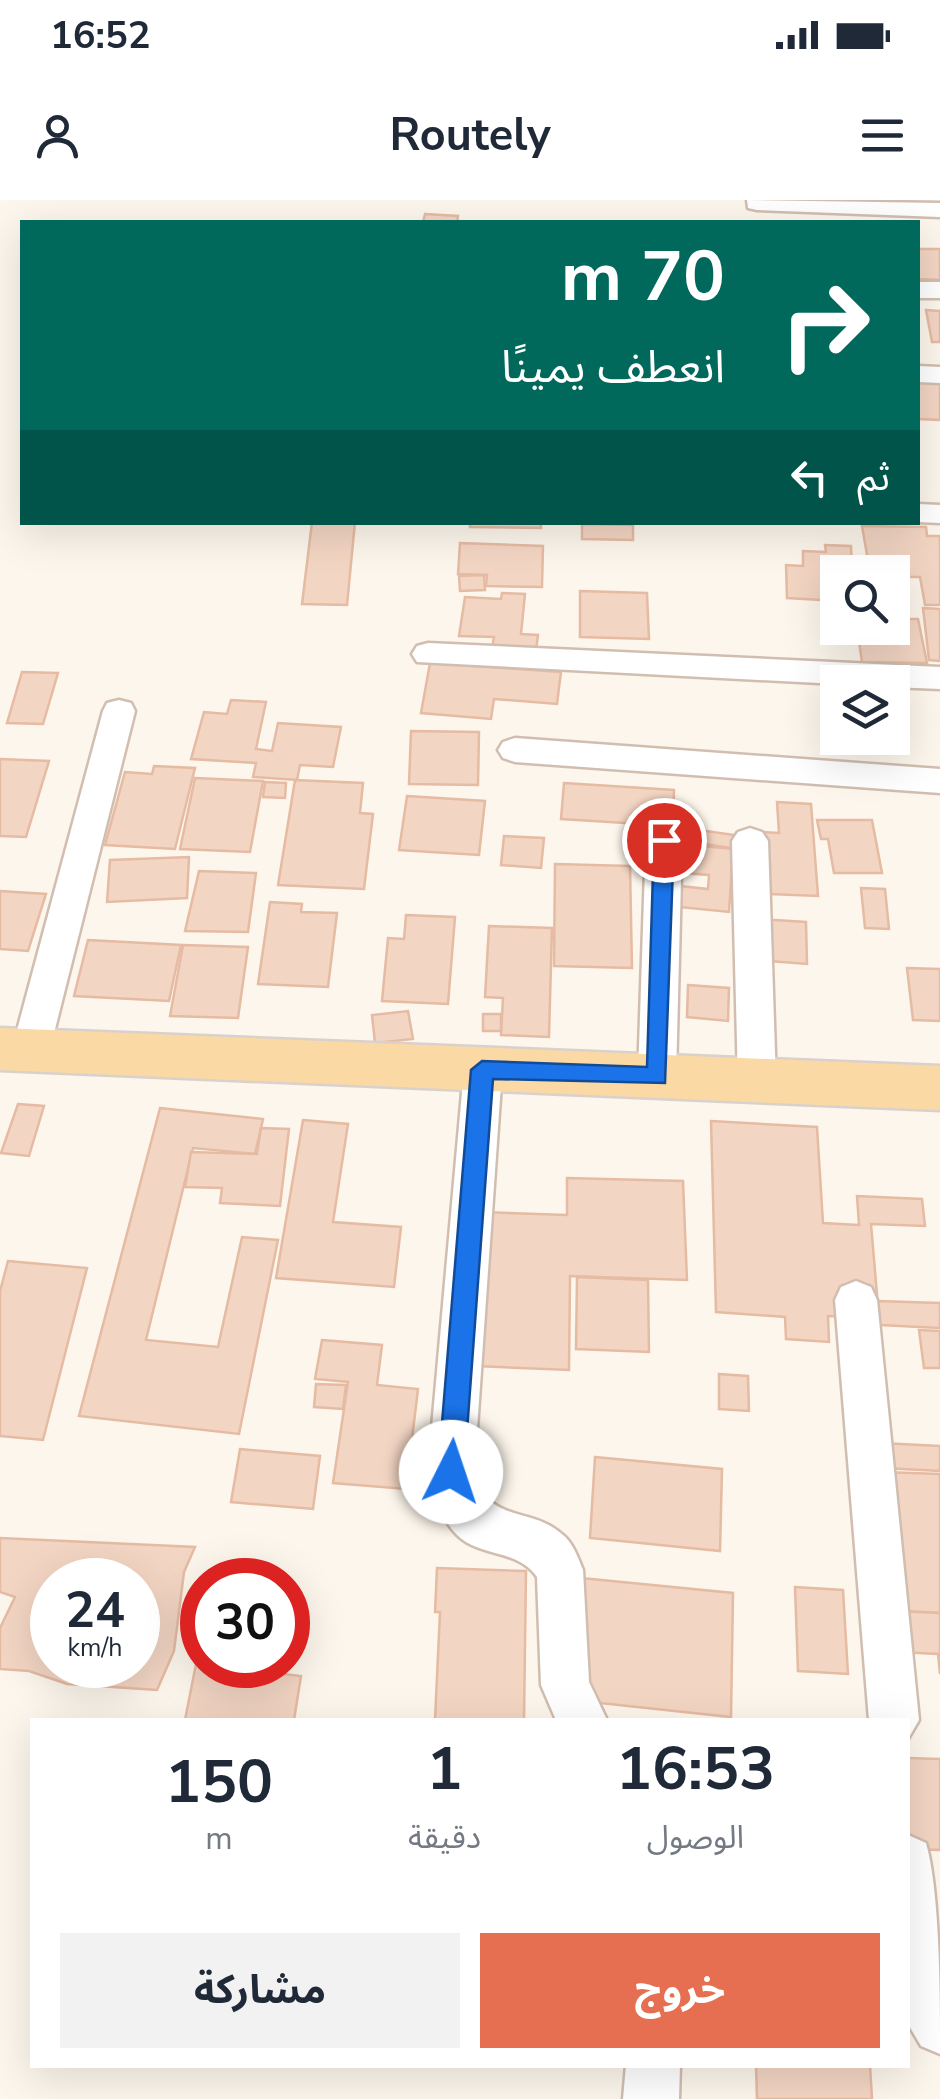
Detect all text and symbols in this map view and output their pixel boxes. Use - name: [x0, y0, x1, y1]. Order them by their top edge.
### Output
- text: 16:52: [50, 10, 151, 61]
- text: Routely: [389, 105, 551, 166]
- icon: person: [30, 108, 85, 163]
- icon: menu: [855, 108, 910, 163]
- text: 70 m: [561, 229, 725, 325]
- icon: right: [760, 260, 890, 390]
- text: انعطف يمينًا: [501, 337, 725, 398]
- icon: left: [782, 450, 837, 505]
- text: ثم: [857, 452, 890, 503]
- map controls: [820, 555, 910, 755]
- button: search: [820, 555, 910, 645]
- button: layers: [820, 665, 910, 755]
- pin: [622, 798, 707, 883]
- icon: arrive: [637, 813, 692, 868]
- position arrow: [399, 1420, 503, 1524]
- speed limit sign: 30: [180, 1558, 310, 1688]
- text: 24: [65, 1576, 125, 1645]
- text: km/h: [67, 1631, 123, 1665]
- text: 1: [427, 1728, 463, 1810]
- text: 16:53: [616, 1728, 775, 1810]
- text: 150: [165, 1741, 273, 1823]
- text: دقيقة: [408, 1816, 481, 1859]
- text: الوصول: [647, 1816, 744, 1859]
- text: m: [205, 1817, 233, 1860]
- button: مشاركة: [60, 1933, 460, 2048]
- button: خروج: [480, 1933, 880, 2048]

